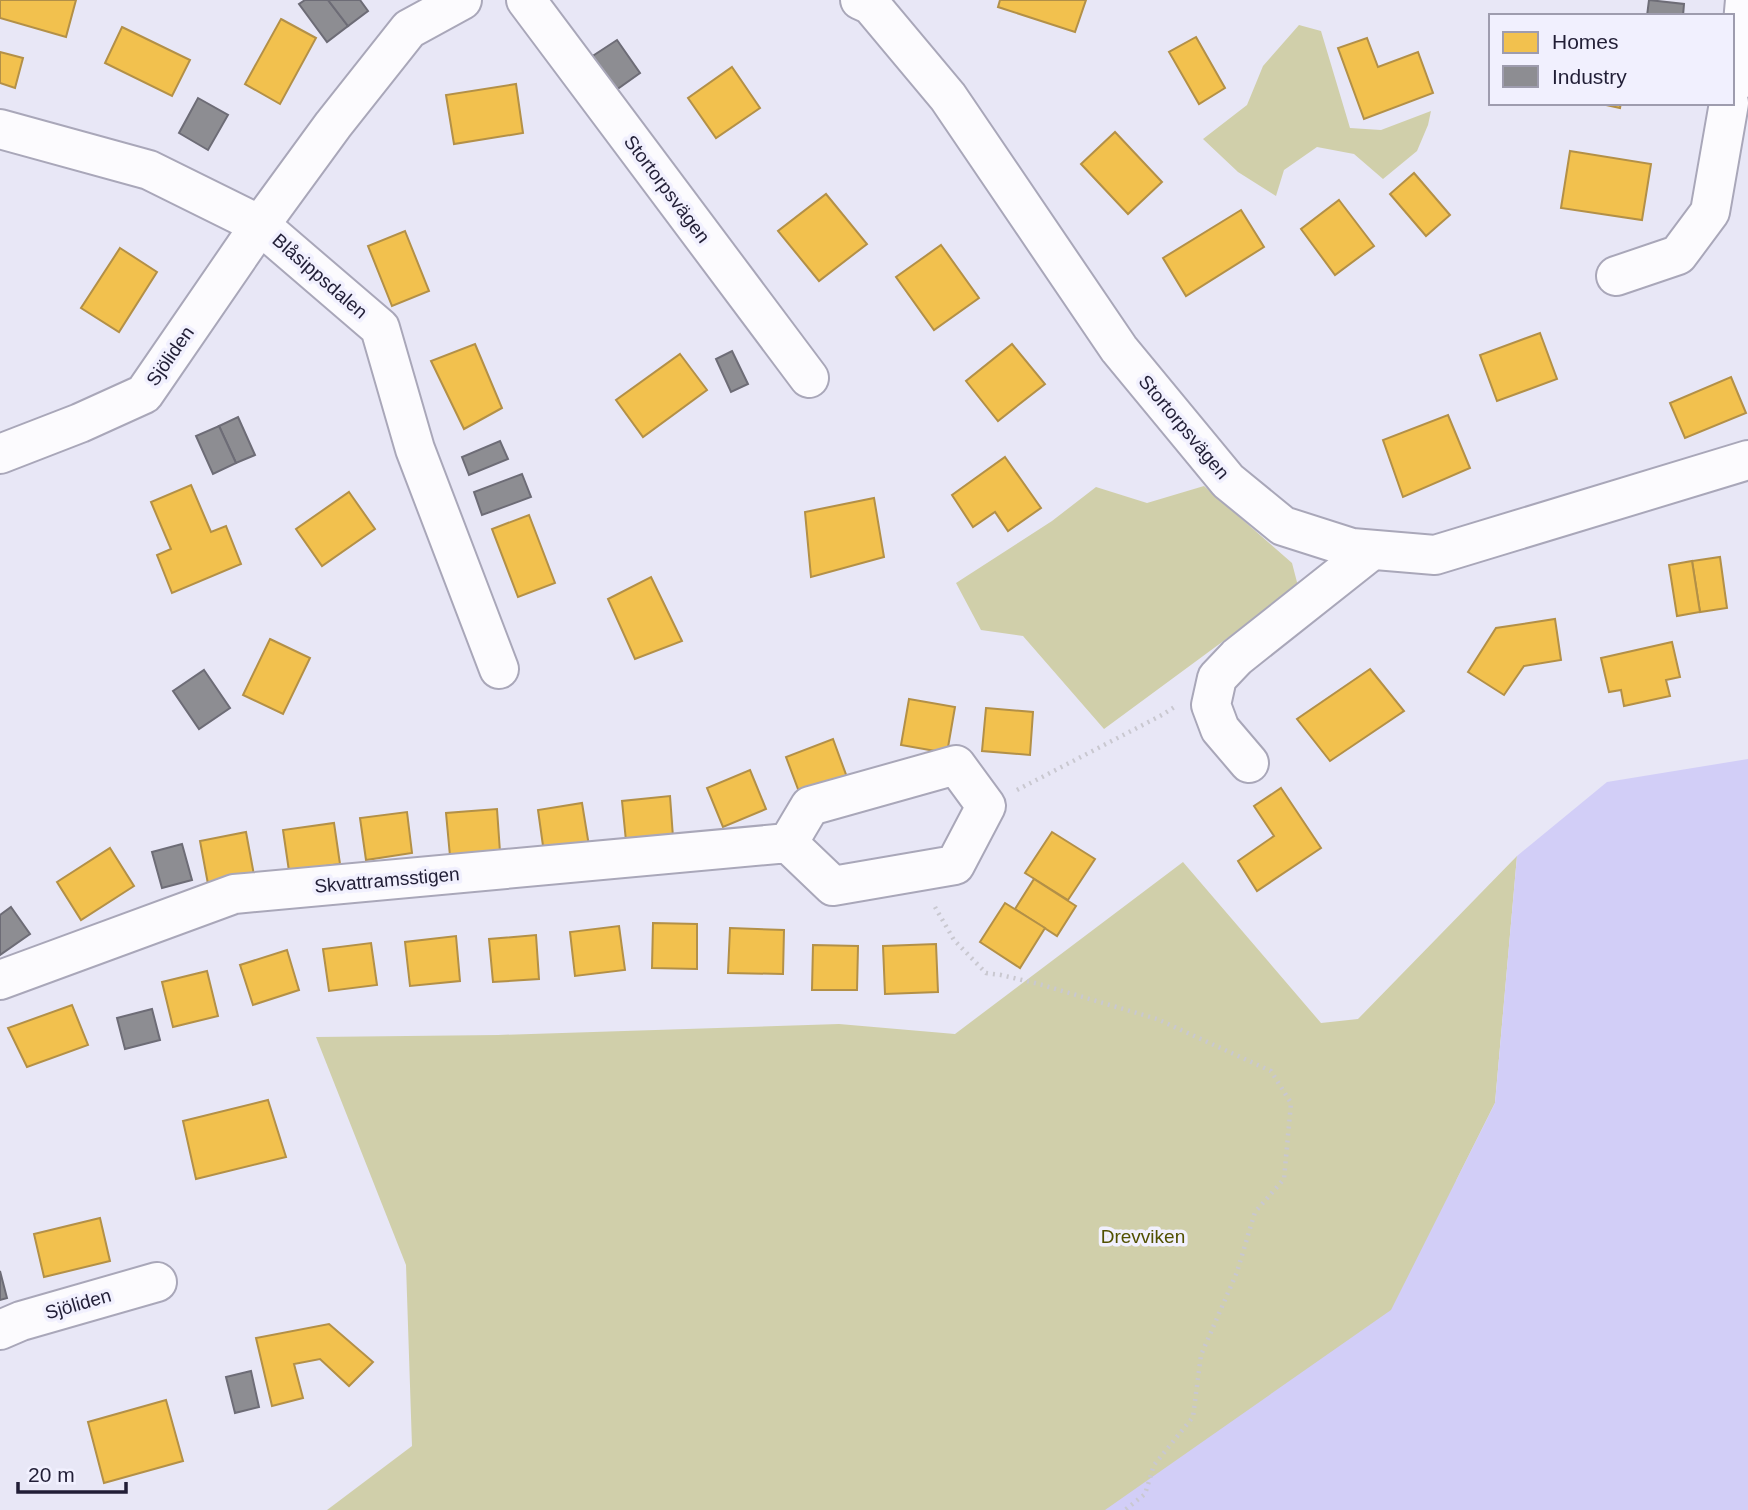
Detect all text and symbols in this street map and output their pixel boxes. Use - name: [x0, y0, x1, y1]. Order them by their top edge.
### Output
- legend: [1489, 14, 1734, 105]
- text: Homes: [1552, 30, 1619, 53]
- text: Industry: [1552, 65, 1627, 88]
- street label: Stortorpsvägen: [620, 131, 714, 247]
- street label: Blåsippsdalen: [268, 229, 372, 323]
- street label: Sjöliden: [142, 322, 198, 390]
- street label: Stortorpsvägen: [1135, 371, 1233, 483]
- street label: Skvattramsstigen: [313, 863, 461, 897]
- park label: Drevviken: [1101, 1226, 1185, 1247]
- street label: Sjöliden: [43, 1285, 113, 1323]
- scale bar: [18, 1450, 126, 1494]
- text: 20 m: [28, 1463, 75, 1486]

